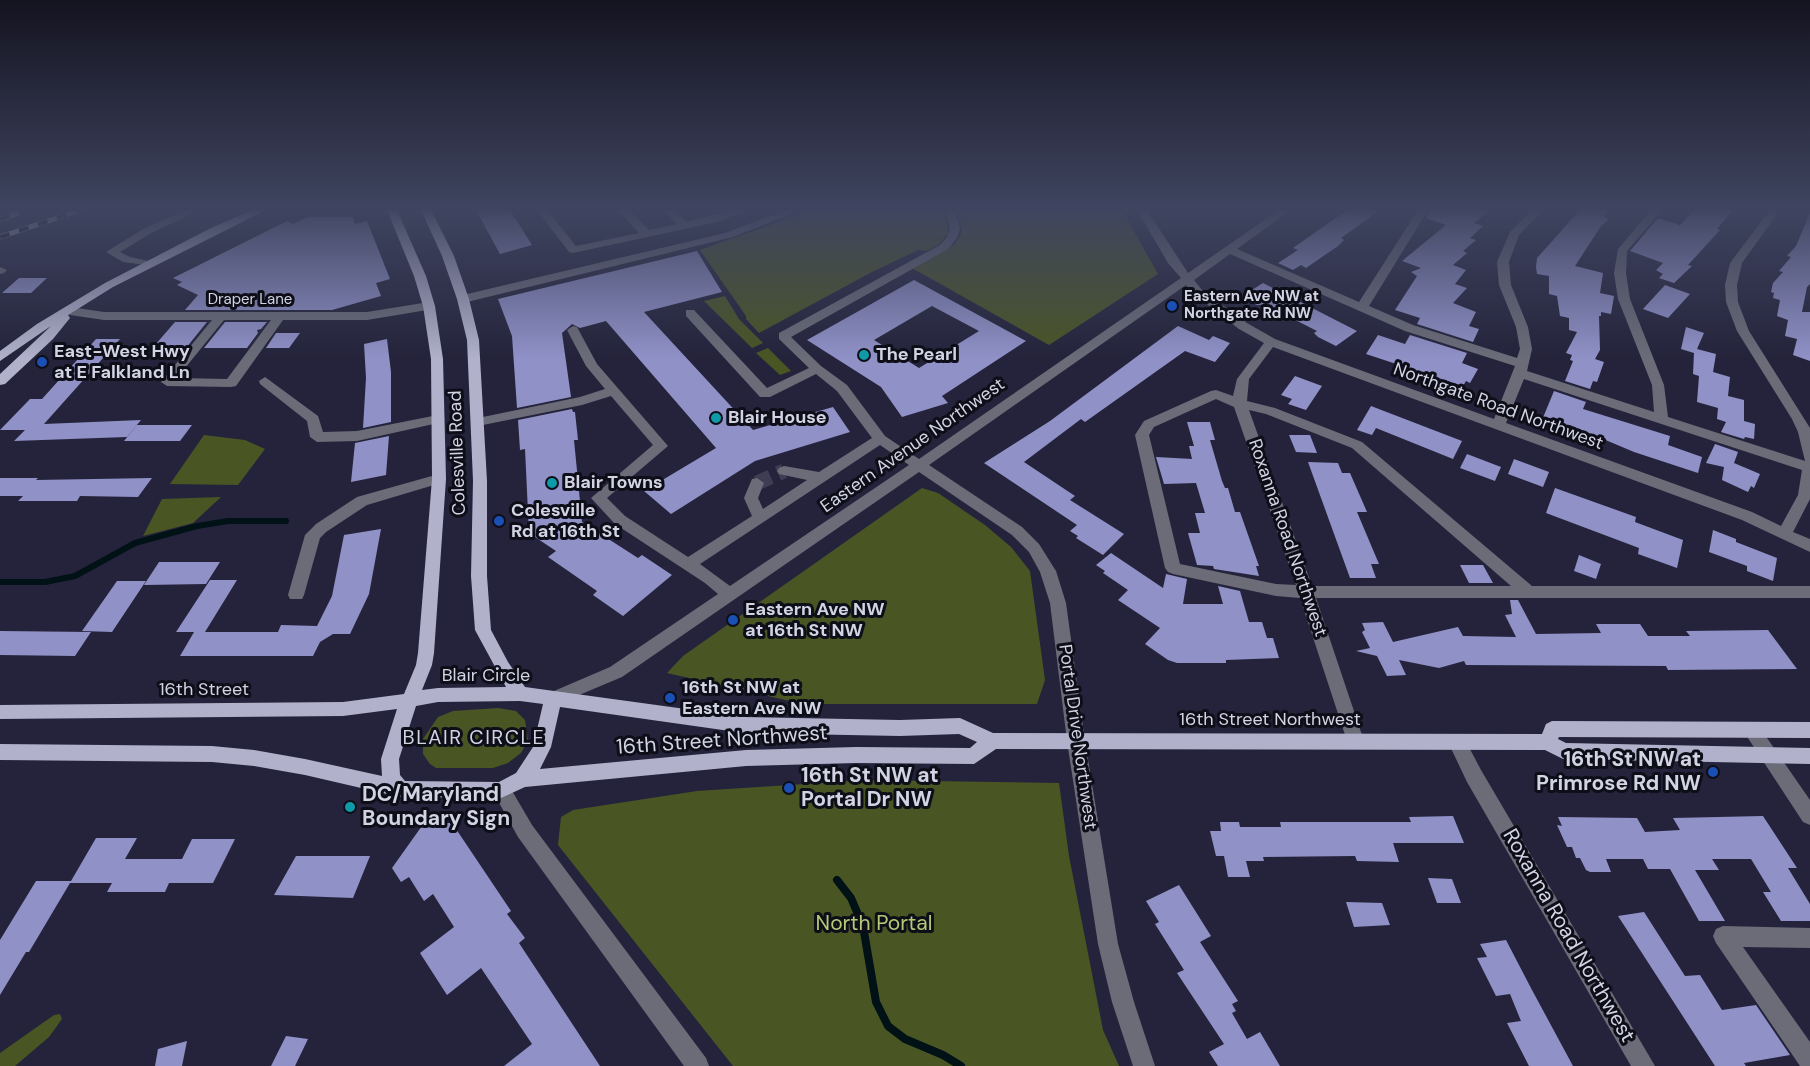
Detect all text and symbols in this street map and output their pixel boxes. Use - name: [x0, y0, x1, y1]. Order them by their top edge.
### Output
- place label: Eastern Ave NW at Northgate Rd NW: [1184, 288, 1319, 323]
- street label: Draper Lane: [208, 291, 292, 309]
- marker: Eastern Ave NW at Northgate Rd NW: [1165, 299, 1179, 313]
- place label: East-West Hwy at E Falkland Ln: [54, 341, 190, 384]
- place label: The Pearl: [876, 344, 957, 366]
- marker: The Pearl: [857, 348, 871, 362]
- marker: East-West Hwy at E Falkland Ln: [35, 355, 49, 369]
- street label: Northgate Road Northwest: [1390, 359, 1606, 455]
- street label: Eastern Avenue Northwest: [817, 374, 1009, 518]
- street label: Colesville Road: [445, 390, 471, 516]
- place label: Blair House: [728, 407, 827, 429]
- marker: Blair House: [709, 411, 723, 425]
- street label: Roxanna Road Northwest: [1243, 436, 1331, 640]
- place label: Blair Towns: [564, 472, 663, 494]
- marker: Blair Towns: [545, 476, 559, 490]
- place label: Colesville Rd at 16th St: [511, 500, 620, 542]
- marker: Colesville Rd at 16th St: [492, 514, 506, 528]
- place label: Eastern Ave NW at 16th St NW: [745, 599, 884, 642]
- marker: Eastern Ave NW at 16th St NW: [726, 613, 740, 627]
- street label: Portal Drive Northwest: [1053, 643, 1101, 831]
- street label: Blair Circle: [442, 665, 530, 687]
- place label: 16th St NW at Eastern Ave NW: [682, 677, 821, 720]
- street label: 16th Street: [159, 679, 249, 701]
- marker: 16th St NW at Eastern Ave NW: [663, 691, 677, 705]
- street label: 16th Street Northwest: [1179, 709, 1361, 731]
- street label: 16th Street Northwest: [616, 721, 828, 761]
- district label: BLAIR CIRCLE: [403, 727, 545, 751]
- place label: 16th St NW at Primrose Rd NW: [1536, 747, 1701, 797]
- place label: 16th St NW at Portal Dr NW: [801, 763, 939, 813]
- marker: 16th St NW at Primrose Rd NW: [1706, 765, 1720, 779]
- marker: 16th St NW at Portal Dr NW: [782, 781, 796, 795]
- place label: DC/Maryland Boundary Sign: [362, 782, 510, 832]
- marker: DC/Maryland Boundary Sign: [343, 800, 357, 814]
- street label: Roxanna Road Northwest: [1497, 825, 1639, 1047]
- park label: North Portal: [816, 911, 932, 937]

